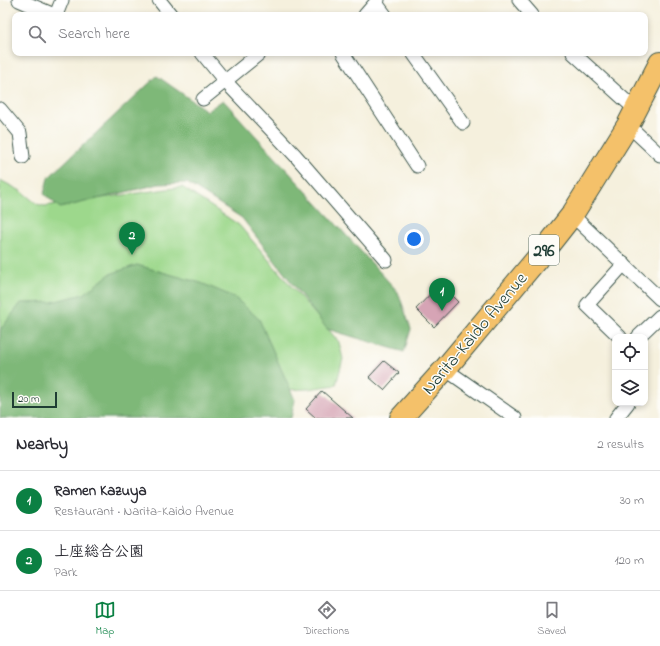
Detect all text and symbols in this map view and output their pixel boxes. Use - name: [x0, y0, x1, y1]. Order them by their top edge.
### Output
- search box: [12, 12, 648, 56]
- icon: search: [26, 23, 48, 45]
- text: Search here: [58, 23, 130, 45]
- pin: 2: [119, 222, 145, 255]
- your location: [404, 229, 424, 249]
- road number: 296: [529, 235, 559, 265]
- street label: Narita-Kaido Avenue: [416, 267, 535, 401]
- pin: 1: [429, 278, 455, 311]
- map controls: [612, 334, 648, 406]
- button: locate: [612, 334, 648, 370]
- button: layers: [612, 370, 648, 406]
- scale bar: [12, 390, 57, 409]
- text: 20 m: [18, 391, 40, 407]
- text: Nearby: [16, 432, 68, 457]
- text: 2 results: [597, 435, 644, 454]
- text: Ramen Kazuya: [54, 480, 147, 502]
- text: 1: [27, 491, 31, 510]
- text: 30 m: [620, 491, 644, 510]
- text: Restaurant · Narita-Kaido Avenue: [54, 502, 234, 521]
- text: 上座総合公園: [54, 541, 144, 563]
- text: 2: [26, 551, 32, 570]
- text: 120 m: [614, 551, 644, 570]
- text: Park: [54, 563, 78, 582]
- tab: Map: [94, 599, 116, 639]
- tab: Directions: [304, 599, 349, 639]
- tab: Saved: [537, 599, 566, 639]

